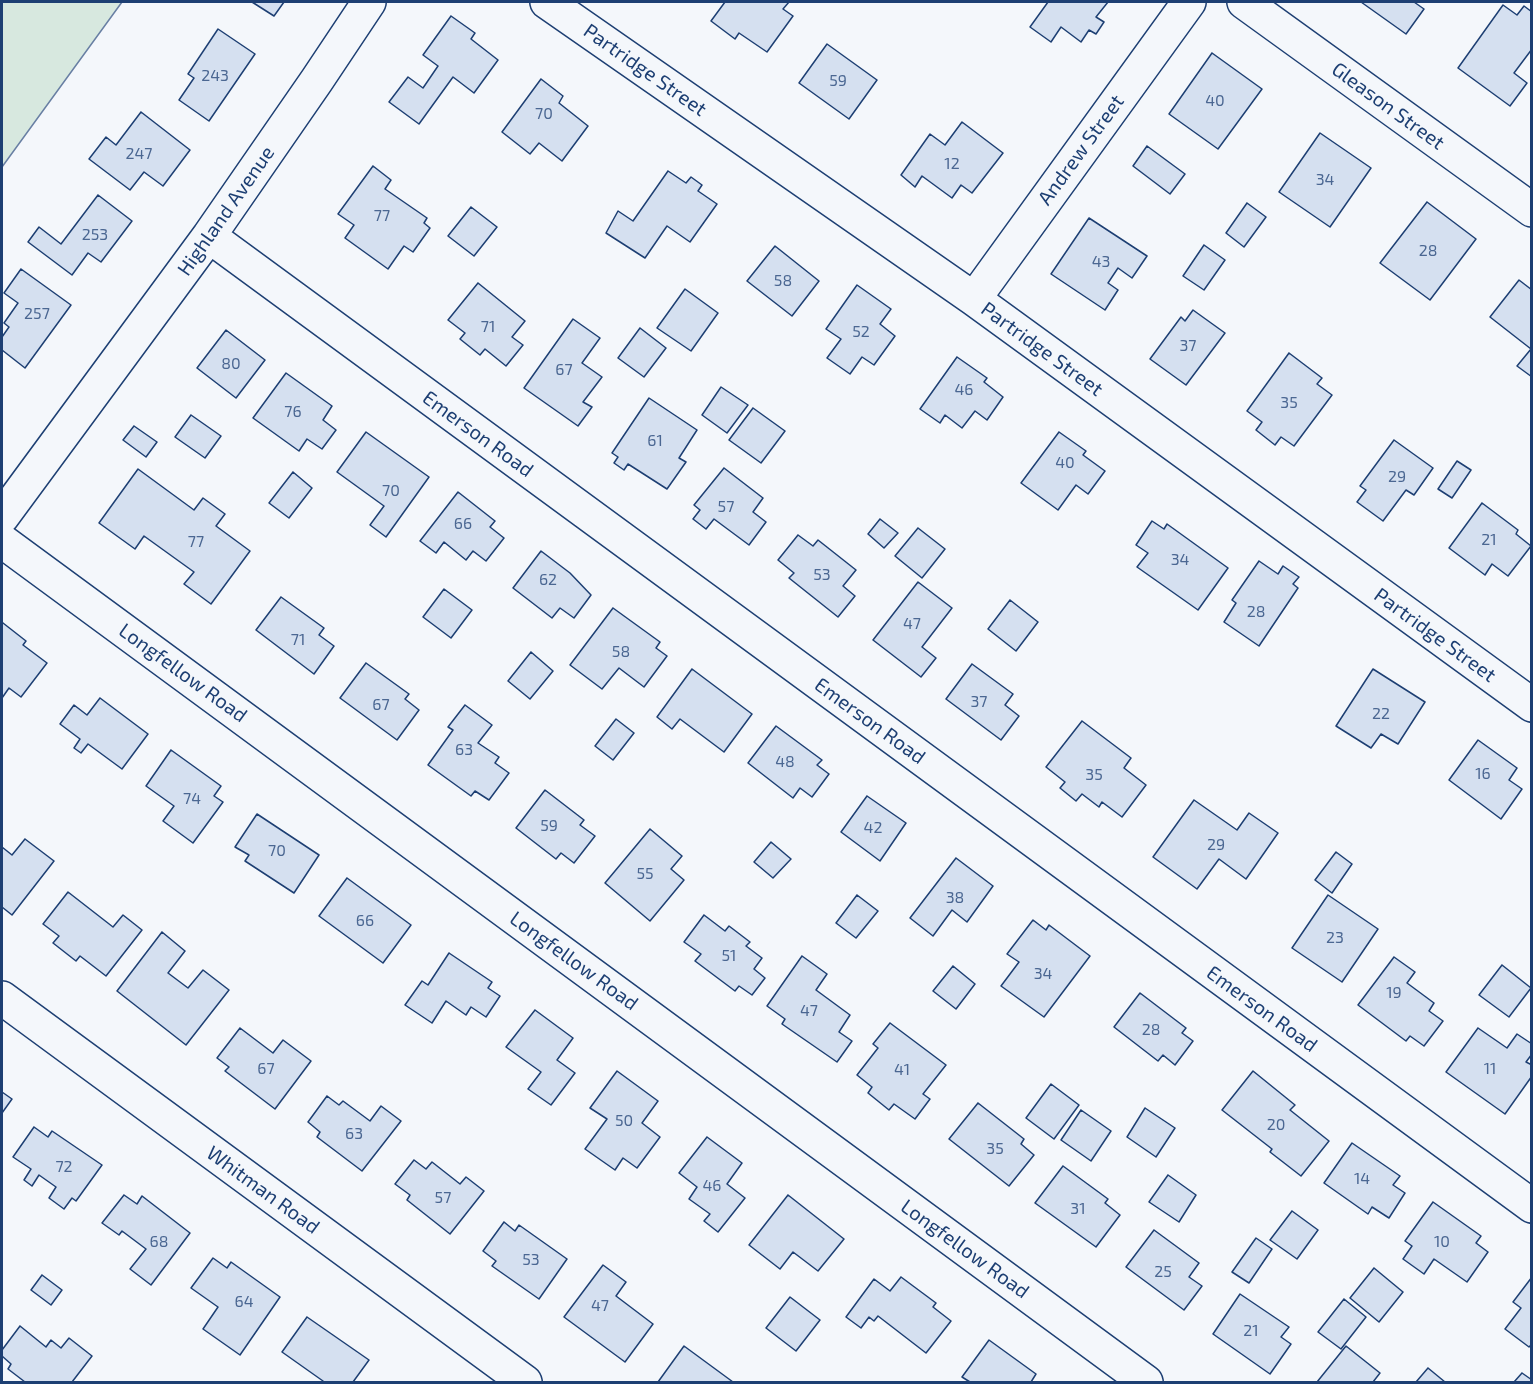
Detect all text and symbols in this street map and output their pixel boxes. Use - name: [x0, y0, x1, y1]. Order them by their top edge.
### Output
- street label: Partridge Street: [579, 19, 711, 121]
- street label: Gleason Street: [1327, 57, 1449, 155]
- house number: 243: [201, 66, 229, 86]
- house number: 59: [829, 71, 847, 91]
- street label: Andrew Street: [1033, 90, 1129, 210]
- house number: 40: [1205, 91, 1225, 111]
- house number: 70: [535, 104, 553, 124]
- street label: Highland Avenue: [172, 142, 280, 280]
- house number: 247: [125, 144, 153, 164]
- house number: 12: [944, 154, 960, 174]
- house number: 34: [1316, 170, 1334, 190]
- house number: 77: [374, 206, 390, 226]
- house number: 253: [82, 225, 108, 245]
- house number: 28: [1419, 241, 1437, 261]
- house number: 43: [1092, 252, 1110, 272]
- house number: 58: [774, 271, 792, 291]
- street label: Partridge Street: [976, 297, 1108, 401]
- house number: 257: [24, 304, 50, 324]
- house number: 71: [481, 317, 495, 337]
- house number: 52: [852, 322, 870, 342]
- house number: 37: [1179, 336, 1197, 356]
- house number: 80: [221, 354, 241, 374]
- house number: 67: [555, 360, 573, 380]
- house number: 46: [955, 380, 973, 400]
- street label: Emerson Road: [418, 386, 538, 482]
- house number: 35: [1280, 393, 1298, 413]
- house number: 76: [284, 402, 302, 422]
- house number: 61: [647, 431, 663, 451]
- house number: 40: [1055, 453, 1075, 473]
- house number: 29: [1388, 467, 1406, 487]
- house number: 70: [382, 481, 400, 501]
- house number: 57: [718, 497, 734, 517]
- house number: 66: [454, 514, 472, 534]
- house number: 21: [1481, 530, 1497, 550]
- house number: 77: [188, 532, 204, 552]
- house number: 34: [1171, 550, 1189, 570]
- house number: 53: [813, 565, 831, 585]
- house number: 62: [539, 570, 557, 590]
- street label: Partridge Street: [1369, 583, 1501, 687]
- house number: 28: [1247, 602, 1265, 622]
- house number: 47: [903, 614, 921, 634]
- street label: Longfellow Road: [114, 618, 252, 728]
- house number: 71: [291, 630, 305, 650]
- house number: 58: [612, 642, 630, 662]
- street label: Emerson Road: [810, 673, 930, 769]
- house number: 37: [970, 692, 988, 712]
- house number: 67: [372, 695, 390, 715]
- house number: 22: [1372, 704, 1390, 724]
- house number: 63: [455, 740, 473, 760]
- house number: 48: [775, 752, 795, 772]
- house number: 16: [1475, 764, 1491, 784]
- house number: 35: [1085, 765, 1103, 785]
- house number: 74: [183, 789, 201, 809]
- house number: 59: [540, 816, 558, 836]
- house number: 42: [864, 818, 882, 838]
- house number: 29: [1207, 835, 1225, 855]
- house number: 70: [268, 841, 286, 861]
- house number: 55: [636, 864, 654, 884]
- house number: 38: [946, 888, 964, 908]
- street label: Longfellow Road: [505, 906, 643, 1016]
- house number: 66: [356, 911, 374, 931]
- house number: 23: [1326, 928, 1344, 948]
- house number: 51: [722, 946, 736, 966]
- street label: Emerson Road: [1202, 961, 1322, 1057]
- house number: 34: [1034, 964, 1052, 984]
- house number: 19: [1386, 983, 1402, 1003]
- house number: 47: [800, 1001, 818, 1021]
- house number: 28: [1142, 1020, 1160, 1040]
- house number: 67: [257, 1059, 275, 1079]
- house number: 11: [1484, 1059, 1496, 1079]
- house number: 41: [894, 1060, 910, 1080]
- house number: 50: [615, 1111, 633, 1131]
- house number: 20: [1267, 1115, 1285, 1135]
- house number: 63: [345, 1124, 363, 1144]
- house number: 35: [986, 1139, 1004, 1159]
- street label: Whitman Road: [202, 1141, 324, 1239]
- house number: 72: [55, 1157, 73, 1177]
- house number: 14: [1354, 1169, 1370, 1189]
- house number: 46: [703, 1176, 721, 1196]
- house number: 57: [435, 1188, 451, 1208]
- street label: Longfellow Road: [896, 1194, 1034, 1304]
- house number: 31: [1070, 1199, 1086, 1219]
- house number: 68: [150, 1232, 168, 1252]
- house number: 10: [1434, 1232, 1450, 1252]
- house number: 53: [522, 1250, 540, 1270]
- house number: 25: [1154, 1262, 1172, 1282]
- house number: 64: [235, 1292, 253, 1312]
- house number: 47: [591, 1296, 609, 1316]
- house number: 21: [1243, 1321, 1259, 1341]

